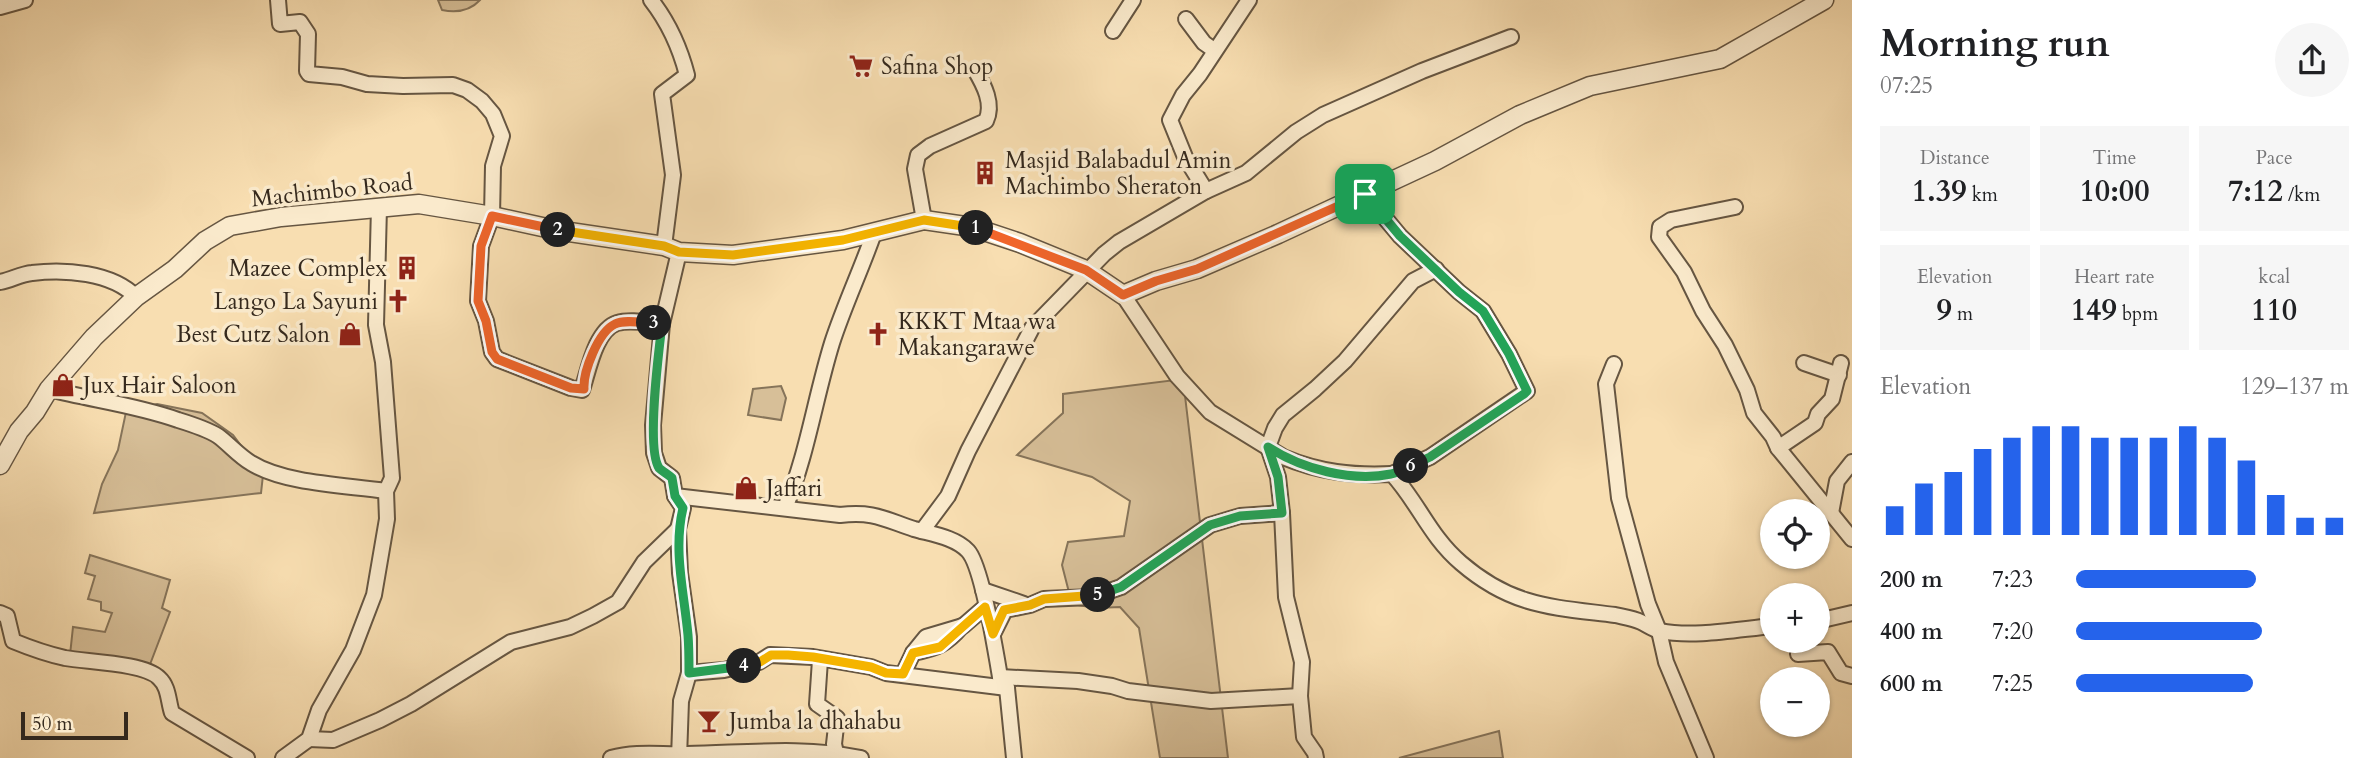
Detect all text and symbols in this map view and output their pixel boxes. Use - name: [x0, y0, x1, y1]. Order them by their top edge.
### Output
- text: Morning run: [1880, 18, 2110, 70]
- button: share: [2275, 23, 2349, 97]
- place label: Safina Shop: [881, 51, 993, 82]
- supermarket icon: Safina Shop: [847, 52, 875, 80]
- text: 07:25: [1880, 70, 1933, 101]
- place label: Masjid Balabadul Amin Machimbo Sheraton: [1005, 145, 1232, 202]
- text: Distance: [1920, 145, 1990, 171]
- text: Time: [2093, 145, 2136, 171]
- text: Pace: [2256, 145, 2293, 171]
- building icon: Masjid Balabadul Amin Machimbo Sheraton: [971, 159, 999, 187]
- pin: [1335, 164, 1395, 224]
- street label: Machimbo Road: [250, 167, 415, 214]
- text: 1.39: [1912, 171, 1967, 212]
- text: 10:00: [2079, 171, 2150, 212]
- text: 7:12: [2228, 171, 2283, 212]
- icon: arrive: [1346, 175, 1384, 213]
- text: km: [1967, 182, 1998, 208]
- text: /km: [2283, 182, 2320, 208]
- pin: 1: [958, 210, 993, 246]
- pin: 2: [540, 212, 576, 247]
- text: 1: [971, 214, 980, 240]
- text: 2: [553, 216, 562, 242]
- place label: Mazee Complex: [229, 253, 388, 284]
- building icon: Mazee Complex: [393, 254, 421, 282]
- text: Elevation: [1917, 264, 1993, 290]
- text: Heart rate: [2074, 264, 2155, 290]
- text: kcal: [2258, 264, 2290, 290]
- place label: Lango La Sayuni: [214, 286, 378, 317]
- church icon: Lango La Sayuni: [384, 287, 412, 315]
- text: 9: [1937, 290, 1952, 331]
- text: 149: [2071, 290, 2117, 331]
- text: 110: [2251, 290, 2297, 331]
- text: m: [1952, 301, 1973, 327]
- text: bpm: [2117, 301, 2158, 327]
- pin: 3: [636, 306, 672, 340]
- place label: KKKT Mtaa wa Makangarawe: [898, 306, 1056, 363]
- text: 3: [649, 309, 658, 335]
- place label: Best Cutz Salon: [176, 319, 330, 350]
- shop icon: Best Cutz Salon: [336, 320, 364, 348]
- church icon: KKKT Mtaa wa Makangarawe: [864, 320, 892, 348]
- place label: Jux Hair Saloon: [80, 370, 236, 401]
- shop icon: Jux Hair Saloon: [49, 371, 77, 399]
- text: Elevation: [1880, 371, 1971, 402]
- text: 129–137 m: [2240, 371, 2349, 402]
- pin: 6: [1394, 448, 1428, 484]
- text: 6: [1406, 452, 1415, 478]
- place label: Jaffari: [763, 473, 822, 504]
- shop icon: Jaffari: [732, 474, 760, 502]
- map controls: [1760, 499, 1830, 737]
- button: locate: [1760, 499, 1830, 569]
- text: 200 m: [1880, 564, 1943, 595]
- text: 7:23: [1992, 564, 2033, 595]
- pin: 5: [1080, 578, 1116, 612]
- text: 5: [1093, 581, 1102, 607]
- button: +: [1760, 583, 1830, 653]
- text: 400 m: [1880, 616, 1943, 647]
- text: 7:20: [1992, 616, 2033, 647]
- pin: 4: [726, 648, 762, 684]
- text: 4: [739, 652, 748, 678]
- button: −: [1760, 667, 1830, 737]
- text: 600 m: [1880, 668, 1943, 699]
- text: 7:25: [1992, 668, 2033, 699]
- place label: Jumba la dhahabu: [726, 706, 902, 737]
- bar icon: Jumba la dhahabu: [695, 707, 723, 735]
- scale bar: [21, 709, 128, 741]
- text: 50 m: [32, 711, 73, 737]

